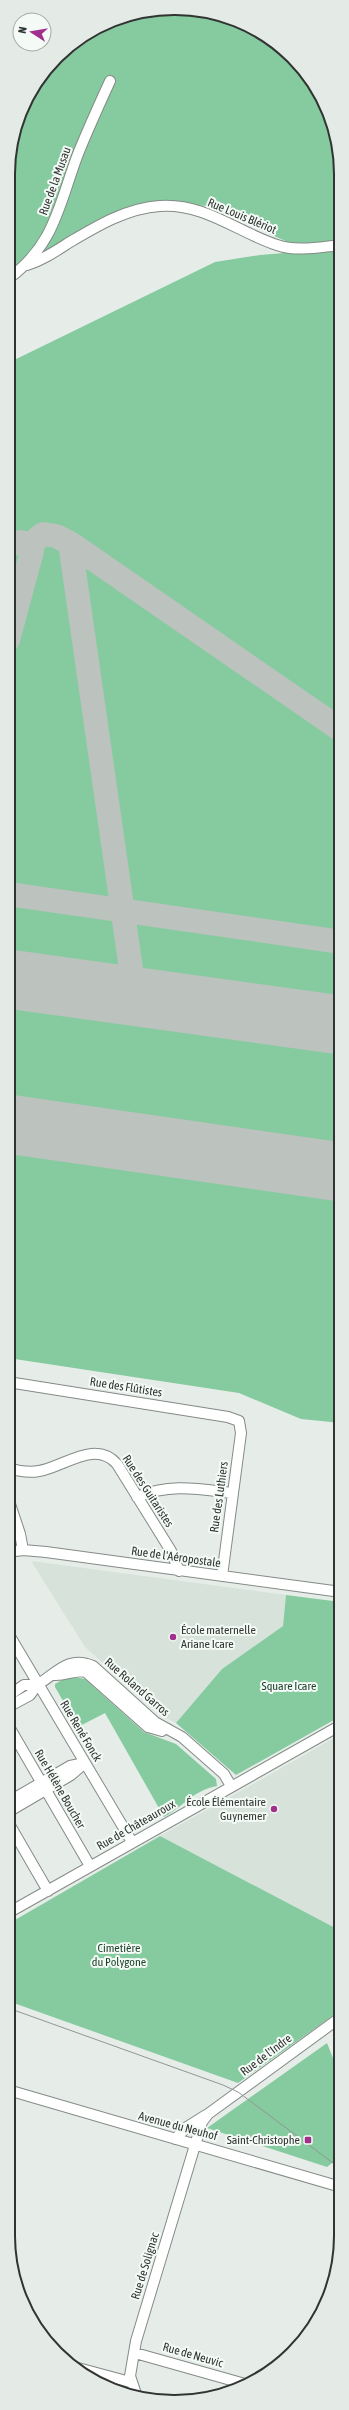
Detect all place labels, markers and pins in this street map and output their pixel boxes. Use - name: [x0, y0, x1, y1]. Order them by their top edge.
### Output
- place label: École maternelle Ariane Icare: [181, 1623, 256, 1651]
- marker: École maternelle Ariane Icare: [168, 1632, 178, 1642]
- place label: École Élémentaire Guynemer: [186, 1795, 266, 1823]
- marker: École Élémentaire Guynemer: [269, 1804, 279, 1814]
- place label: Saint-Christophe: [227, 2133, 300, 2147]
- marker: Saint-Christophe: [303, 2135, 313, 2145]

